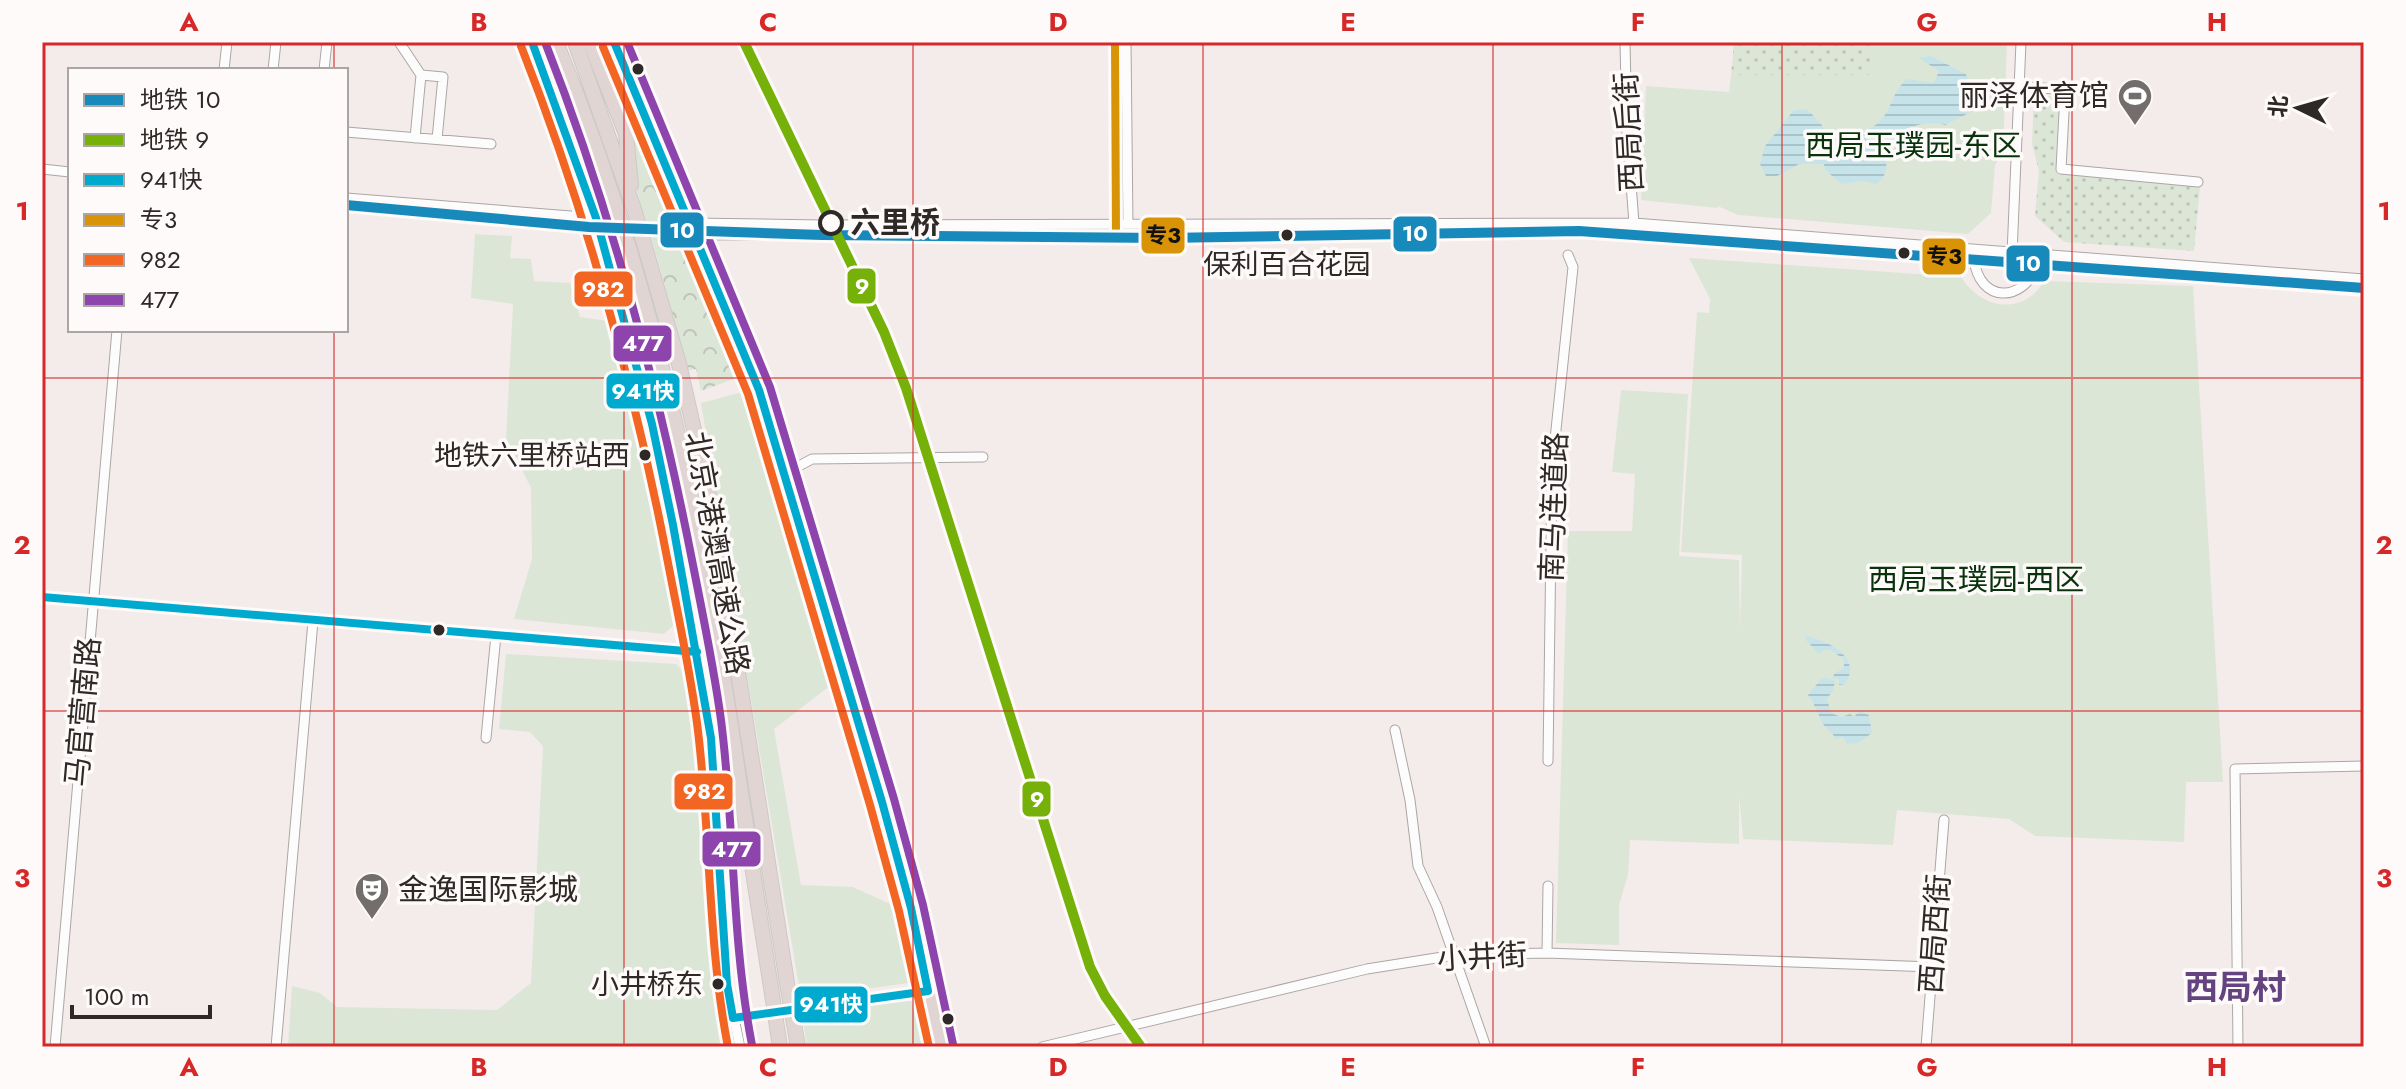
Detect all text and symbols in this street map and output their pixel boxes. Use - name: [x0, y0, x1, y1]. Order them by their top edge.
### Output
- text: A: [178, 3, 199, 41]
- text: B: [470, 3, 488, 41]
- text: C: [759, 3, 777, 41]
- text: D: [1048, 3, 1068, 41]
- text: E: [1340, 3, 1356, 41]
- text: F: [1631, 3, 1645, 41]
- text: G: [1916, 3, 1938, 41]
- text: H: [2207, 3, 2227, 41]
- unlabelled marker: [630, 61, 646, 77]
- legend: [68, 68, 348, 332]
- north arrow: [2258, 68, 2338, 148]
- street label: 西局后街: [1604, 71, 1653, 193]
- place label: 丽泽体育馆: [1959, 74, 2109, 117]
- sports icon: 丽泽体育馆: [2116, 77, 2154, 127]
- text: 地铁 10: [140, 82, 220, 117]
- text: 北: [2261, 94, 2295, 119]
- text: 地铁 9: [140, 122, 209, 157]
- park label: 西局玉璞园-东区: [1805, 124, 2021, 167]
- text: 941快: [140, 162, 203, 197]
- text: 1: [15, 192, 29, 230]
- text: 1: [2377, 192, 2391, 230]
- place label: 六里桥: [850, 201, 940, 244]
- text: 专3: [140, 202, 177, 237]
- line badge: 10: [659, 211, 705, 249]
- marker: 六里桥: [819, 211, 843, 235]
- text: 10: [669, 214, 695, 246]
- line badge: 10: [1392, 215, 1438, 253]
- line badge: 专3: [1140, 216, 1186, 255]
- text: 10: [1402, 217, 1428, 249]
- text: 专3: [1145, 219, 1181, 251]
- marker: 保利百合花园: [1279, 227, 1295, 243]
- line badge: 专3: [1921, 237, 1967, 276]
- text: 专3: [1926, 240, 1962, 272]
- text: 982: [140, 242, 181, 277]
- place label: 保利百合花园: [1203, 244, 1371, 285]
- line badge: 10: [2005, 244, 2051, 283]
- unlabelled marker: [1896, 245, 1912, 261]
- text: 10: [2015, 247, 2041, 279]
- line badge: 9: [846, 267, 877, 305]
- line badge: 982: [573, 270, 634, 308]
- text: 9: [855, 270, 869, 302]
- text: 982: [582, 273, 624, 305]
- text: 477: [140, 282, 180, 317]
- line badge: 477: [612, 324, 673, 363]
- text: 477: [622, 327, 665, 359]
- line badge: 941快: [605, 372, 681, 410]
- text: 941快: [611, 375, 675, 407]
- street label: 北京-港澳高速公路: [675, 428, 760, 678]
- street label: 南马连道路: [1529, 431, 1578, 583]
- place label: 地铁六里桥站西: [434, 435, 630, 476]
- marker: 地铁六里桥站西: [637, 447, 653, 463]
- text: 2: [13, 526, 31, 564]
- text: 2: [2375, 526, 2393, 564]
- park label: 西局玉璞园-西区: [1868, 558, 2084, 601]
- unlabelled marker: [431, 622, 447, 638]
- street label: 马官营南路: [55, 635, 110, 789]
- line badge: 982: [673, 772, 734, 811]
- text: 982: [683, 775, 725, 807]
- line badge: 9: [1021, 780, 1052, 818]
- text: 9: [1030, 783, 1044, 815]
- line badge: 477: [701, 830, 762, 868]
- text: 477: [711, 833, 754, 865]
- text: 3: [14, 859, 30, 897]
- text: 3: [2376, 859, 2392, 897]
- place label: 金逸国际影城: [398, 868, 578, 911]
- theatre icon: 金逸国际影城: [353, 871, 391, 921]
- street label: 西局西街: [1909, 873, 1960, 995]
- street label: 小井街: [1436, 933, 1528, 980]
- district label: 西局村: [2184, 963, 2286, 1012]
- place label: 小井桥东: [591, 964, 703, 1005]
- scale bar: [72, 969, 210, 1019]
- marker: 小井桥东: [710, 976, 726, 992]
- text: 100 m: [84, 979, 150, 1014]
- line badge: 941快: [793, 985, 869, 1024]
- text: 941快: [799, 988, 863, 1020]
- unlabelled marker: [940, 1011, 956, 1027]
- text: A: [178, 1048, 199, 1086]
- text: B: [470, 1048, 488, 1086]
- text: C: [759, 1048, 777, 1086]
- text: D: [1048, 1048, 1068, 1086]
- text: E: [1340, 1048, 1356, 1086]
- text: F: [1631, 1048, 1645, 1086]
- text: G: [1916, 1048, 1938, 1086]
- text: H: [2207, 1048, 2227, 1086]

